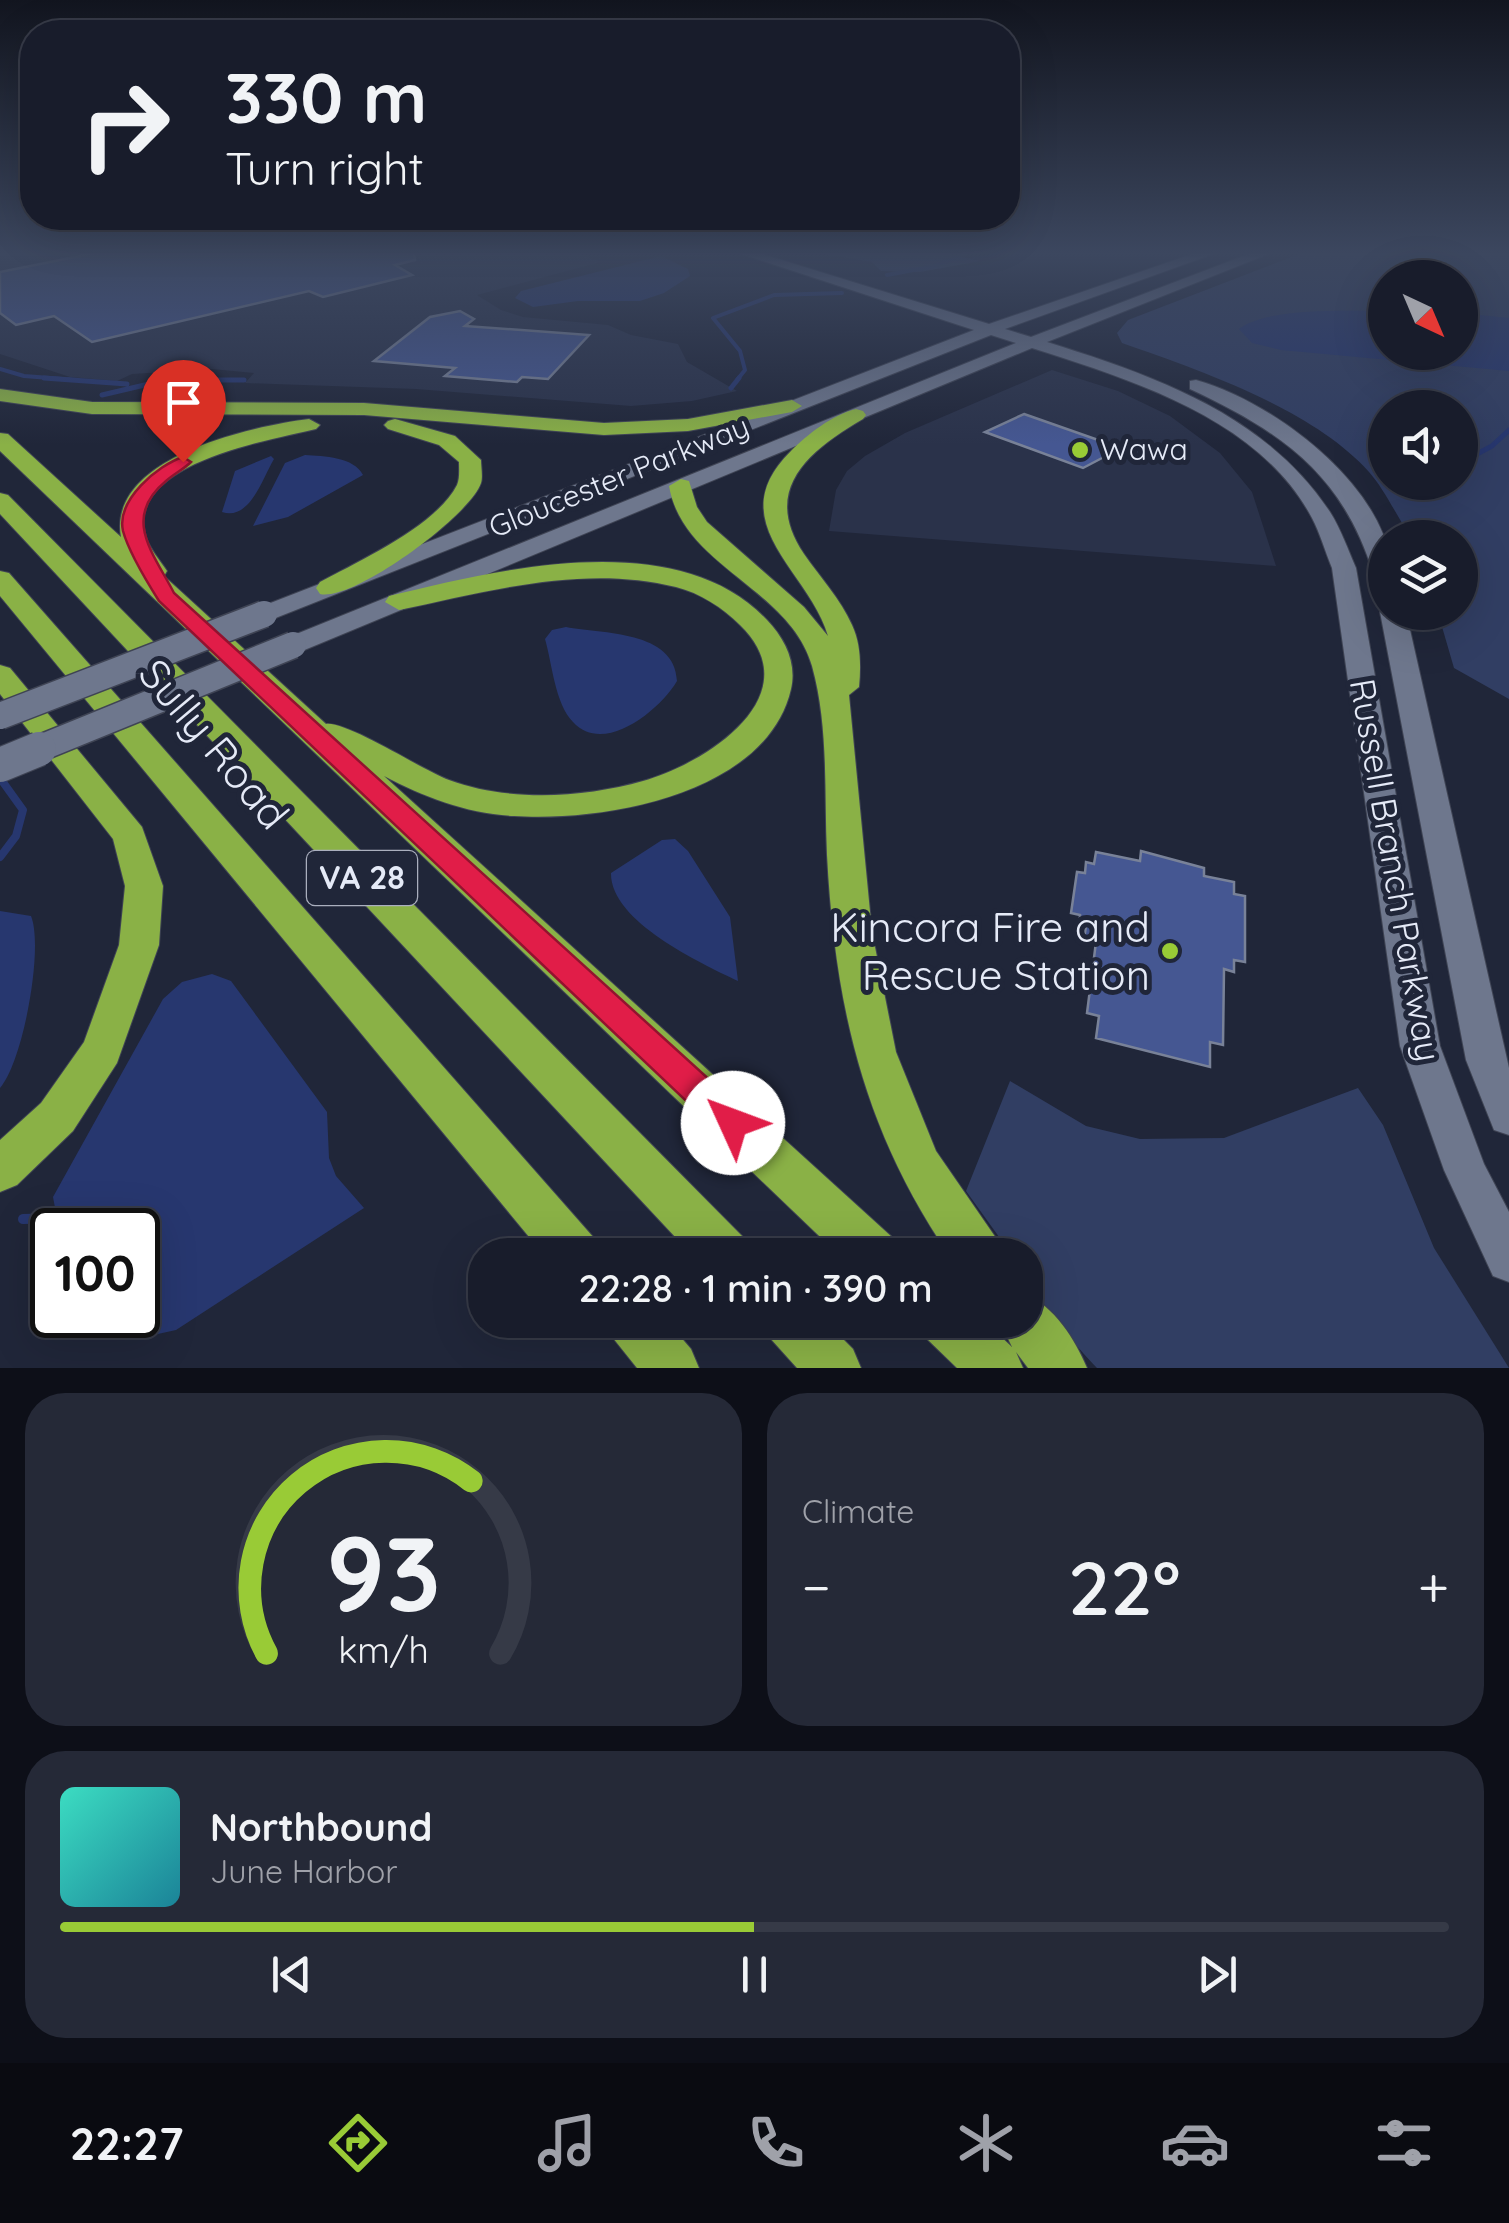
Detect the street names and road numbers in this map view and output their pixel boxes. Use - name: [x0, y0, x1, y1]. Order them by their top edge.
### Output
- street label: Gloucester Parkway: [483, 407, 754, 546]
- street label: Sully Road: [128, 648, 301, 840]
- street label: Russell Branch Parkway: [1341, 675, 1451, 1065]
- road number: VA 28: [307, 851, 417, 905]

